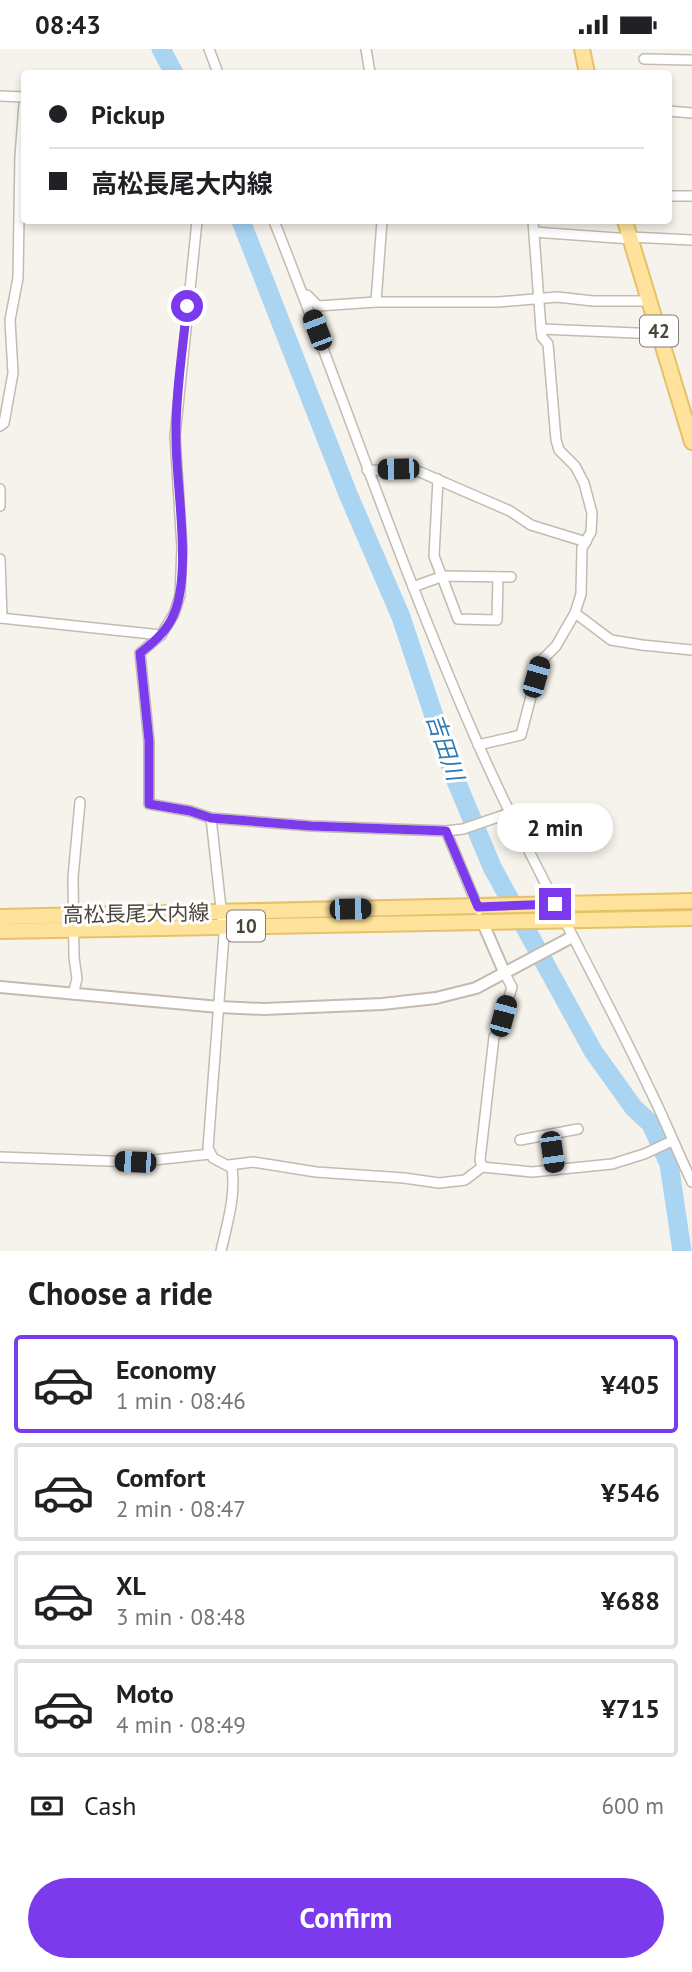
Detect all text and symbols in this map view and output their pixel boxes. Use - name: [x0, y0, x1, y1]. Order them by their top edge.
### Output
- text: 08:43: [35, 8, 101, 41]
- text: Pickup: [91, 98, 165, 131]
- text: 高松長尾大内線: [91, 167, 273, 200]
- route start: [171, 290, 203, 322]
- car: [300, 307, 335, 353]
- road number: 42: [640, 315, 678, 347]
- car: [377, 458, 420, 480]
- car: [521, 654, 552, 700]
- water label: 吉田川: [421, 709, 471, 787]
- callout: 2 min: [497, 803, 613, 851]
- text: 2 min: [527, 813, 583, 842]
- route end: [539, 888, 571, 920]
- car: [329, 898, 372, 920]
- street label: 高松長尾大内線: [62, 899, 210, 928]
- road number: 10: [227, 911, 265, 941]
- car: [488, 993, 519, 1039]
- car: [539, 1130, 566, 1174]
- car: [114, 1151, 157, 1173]
- text: Choose a ride: [28, 1272, 213, 1314]
- icon: car: [32, 1353, 95, 1416]
- text: Economy: [116, 1353, 216, 1386]
- text: ¥405: [601, 1368, 660, 1401]
- text: 1 min · 08:46: [116, 1386, 246, 1415]
- icon: car: [32, 1461, 95, 1524]
- text: Comfort: [116, 1461, 206, 1494]
- text: ¥546: [601, 1476, 660, 1509]
- text: 2 min · 08:47: [116, 1494, 246, 1523]
- icon: car: [32, 1569, 95, 1632]
- text: XL: [116, 1569, 146, 1602]
- text: ¥688: [601, 1584, 660, 1617]
- text: 3 min · 08:48: [116, 1602, 246, 1631]
- icon: car: [32, 1677, 95, 1740]
- text: Moto: [116, 1677, 174, 1710]
- text: ¥715: [601, 1692, 660, 1725]
- text: 4 min · 08:49: [116, 1710, 246, 1739]
- icon: cash: [28, 1787, 66, 1825]
- text: Cash: [84, 1789, 136, 1822]
- text: 600 m: [602, 1791, 664, 1820]
- button: Confirm: [28, 1878, 664, 1958]

